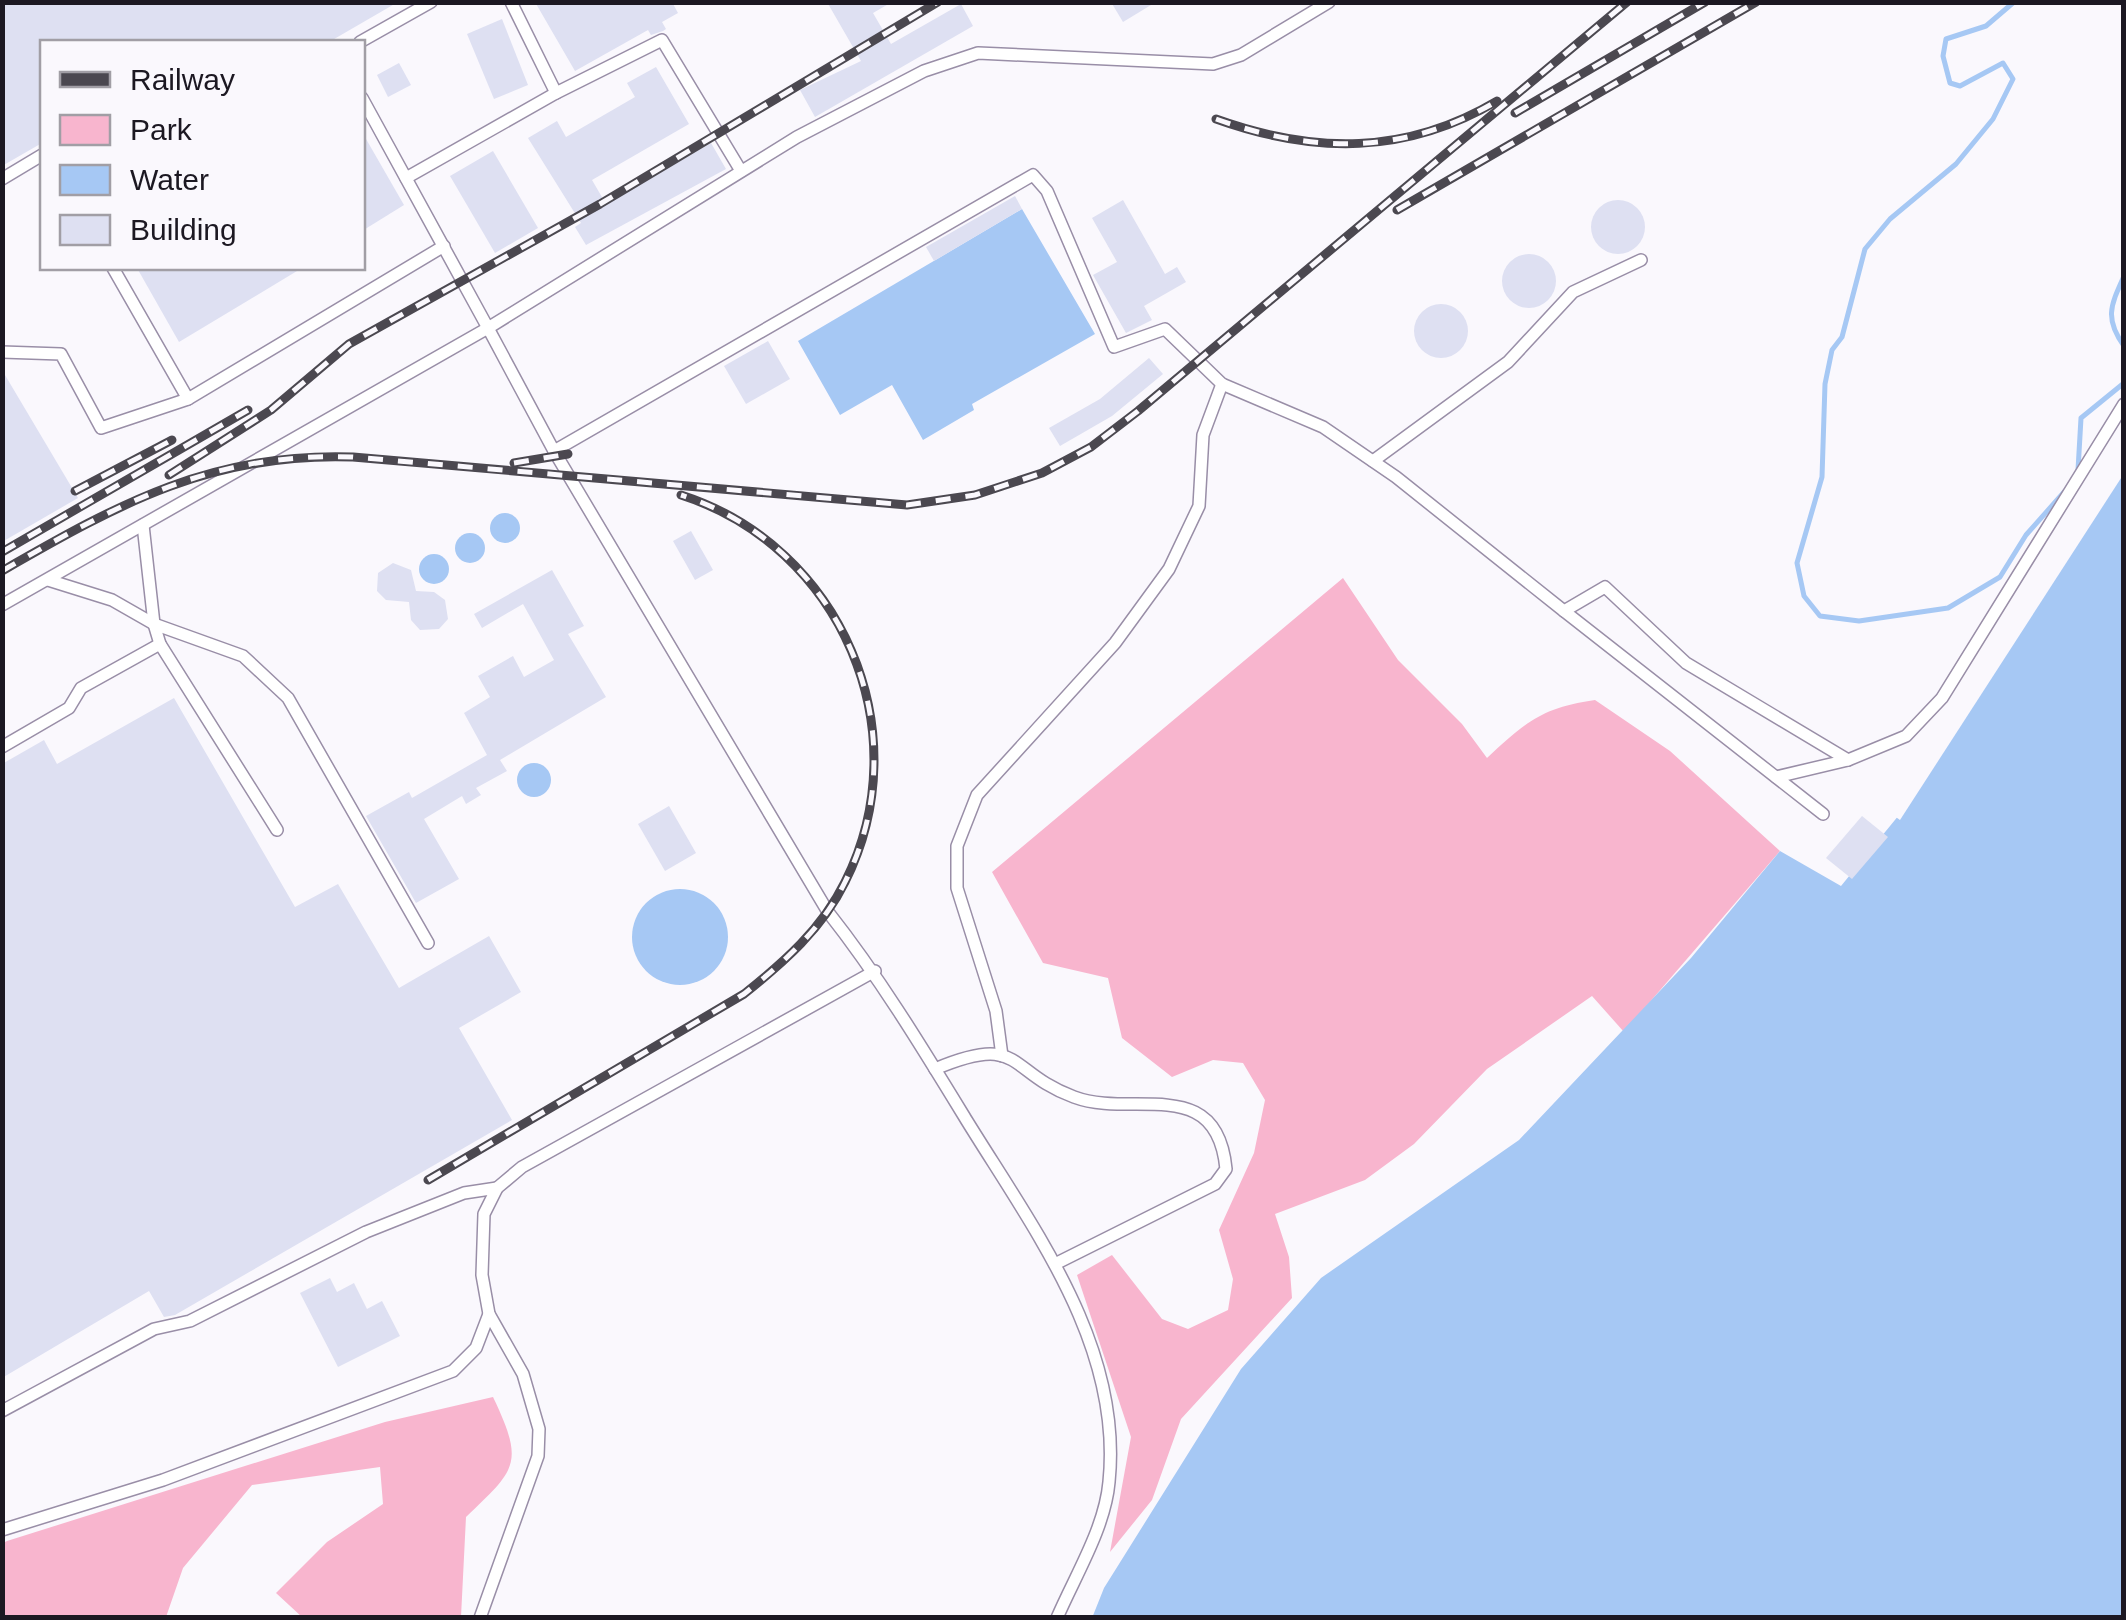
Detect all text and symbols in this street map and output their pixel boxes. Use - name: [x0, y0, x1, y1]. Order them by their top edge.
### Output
- legend: [40, 40, 365, 270]
- text: Railway: [130, 63, 235, 96]
- text: Park: [130, 113, 193, 146]
- text: Water: [130, 163, 209, 196]
- text: Building: [130, 213, 237, 246]

